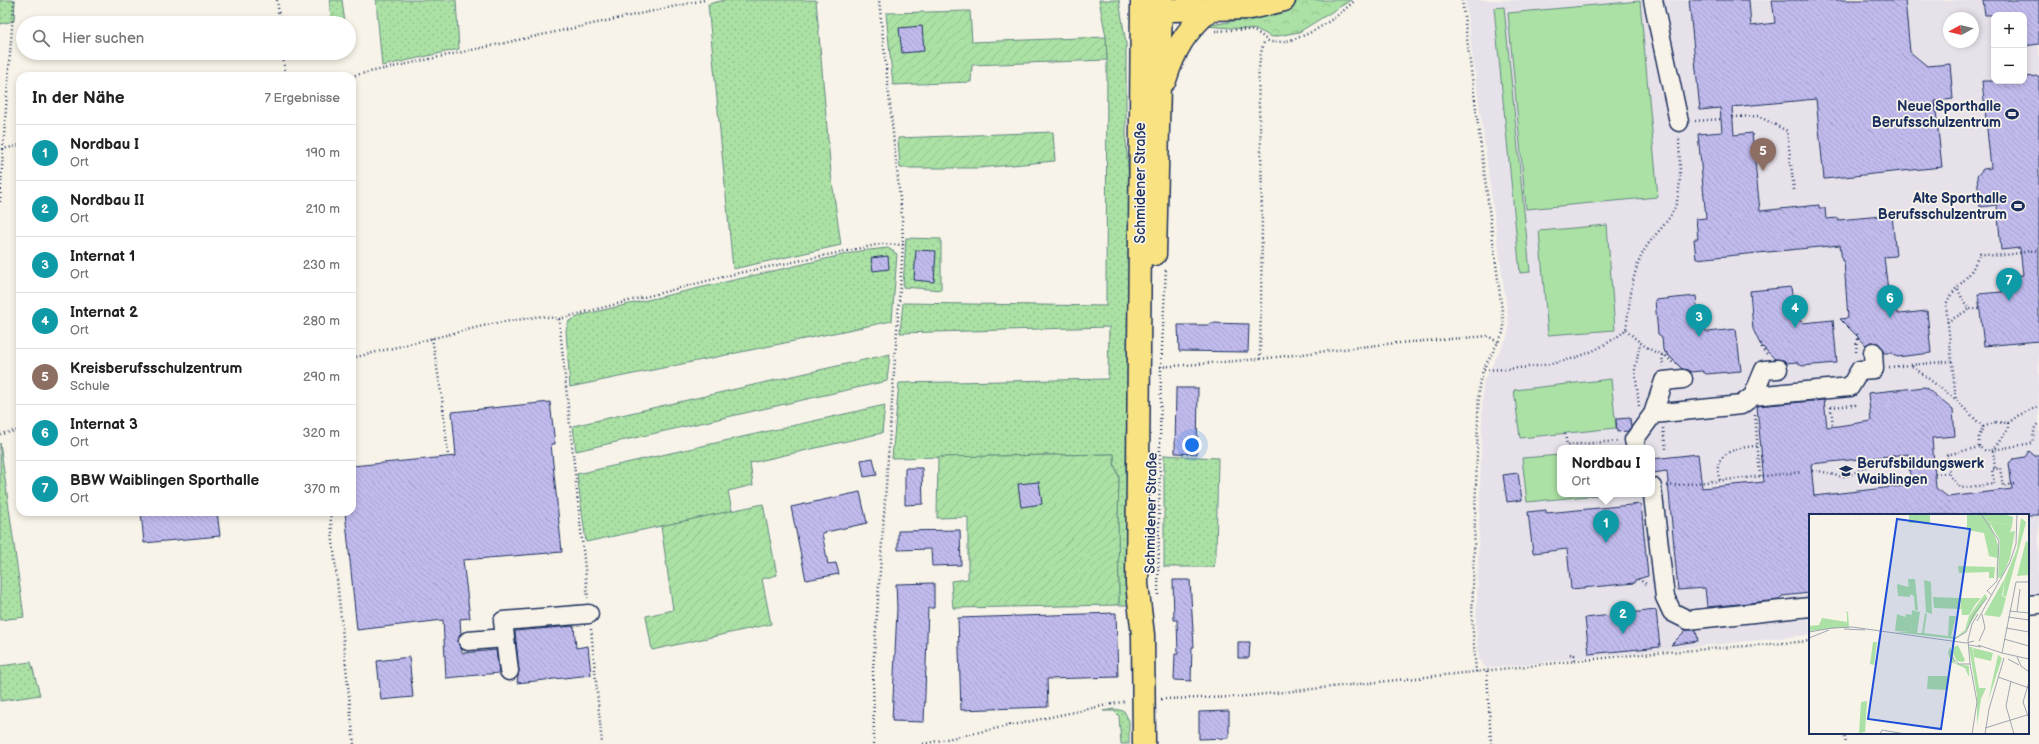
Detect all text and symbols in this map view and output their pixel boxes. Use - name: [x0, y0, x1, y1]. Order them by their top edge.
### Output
- north arrow: [1943, 12, 1979, 48]
- map controls: [1991, 12, 2027, 84]
- button: +: [1991, 12, 2027, 48]
- search box: [16, 16, 356, 60]
- icon: search: [30, 27, 52, 49]
- text: Hier suchen: [62, 29, 144, 48]
- button: −: [1991, 48, 2027, 84]
- text: In der Nähe: [32, 88, 125, 108]
- text: 7 Ergebnisse: [264, 90, 340, 106]
- place label: Neue Sporthalle Berufsschulzentrum: [1872, 98, 2001, 131]
- sports icon: Neue Sporthalle Berufsschulzentrum: [2004, 106, 2020, 122]
- street label: Schmidener Straße: [1132, 122, 1149, 244]
- text: Nordbau I: [70, 135, 139, 154]
- pin: 5: [1750, 138, 1776, 171]
- text: 1: [42, 145, 48, 161]
- text: 190 m: [306, 145, 340, 161]
- text: Ort: [70, 154, 89, 170]
- place label: Alte Sporthalle Berufsschulzentrum: [1878, 190, 2007, 223]
- text: Nordbau II: [70, 191, 144, 210]
- sports icon: Alte Sporthalle Berufsschulzentrum: [2010, 198, 2026, 214]
- text: 2: [41, 201, 49, 217]
- text: 210 m: [306, 201, 340, 217]
- text: Ort: [70, 210, 89, 226]
- text: Internat 1: [70, 247, 135, 266]
- text: 3: [41, 257, 49, 273]
- text: 230 m: [303, 257, 340, 273]
- text: Ort: [70, 266, 89, 282]
- pin: 7: [1996, 268, 2022, 301]
- pin: 6: [1877, 285, 1903, 318]
- pin: 4: [1782, 295, 1808, 328]
- text: Internat 2: [70, 303, 138, 322]
- pin: 3: [1686, 304, 1712, 337]
- text: 4: [41, 313, 49, 329]
- text: 280 m: [303, 313, 340, 329]
- text: Ort: [70, 322, 89, 338]
- text: Kreisberufsschulzentrum: [70, 359, 242, 378]
- text: 5: [41, 369, 49, 385]
- text: 290 m: [303, 369, 340, 385]
- text: Schule: [70, 378, 110, 394]
- text: Internat 3: [70, 415, 138, 434]
- text: 6: [41, 425, 49, 441]
- text: 320 m: [302, 425, 340, 441]
- text: Ort: [70, 434, 89, 450]
- your location: [1182, 435, 1202, 455]
- popup: [1557, 445, 1655, 497]
- street label: Schmidener Straße: [1141, 452, 1161, 574]
- text: Nordbau I: [1571, 454, 1641, 473]
- place label: Berufsbildungswerk Waiblingen: [1857, 455, 1985, 488]
- school or university icon: Berufsbildungswerk Waiblingen: [1838, 463, 1854, 479]
- text: BBW Waiblingen Sporthalle: [70, 471, 259, 490]
- text: Ort: [1571, 473, 1590, 489]
- text: 7: [41, 481, 49, 497]
- text: 370 m: [304, 481, 340, 497]
- text: Ort: [70, 490, 89, 506]
- pin: 1: [1593, 510, 1619, 543]
- inset map: [1809, 514, 2029, 734]
- pin: 2: [1610, 601, 1636, 634]

